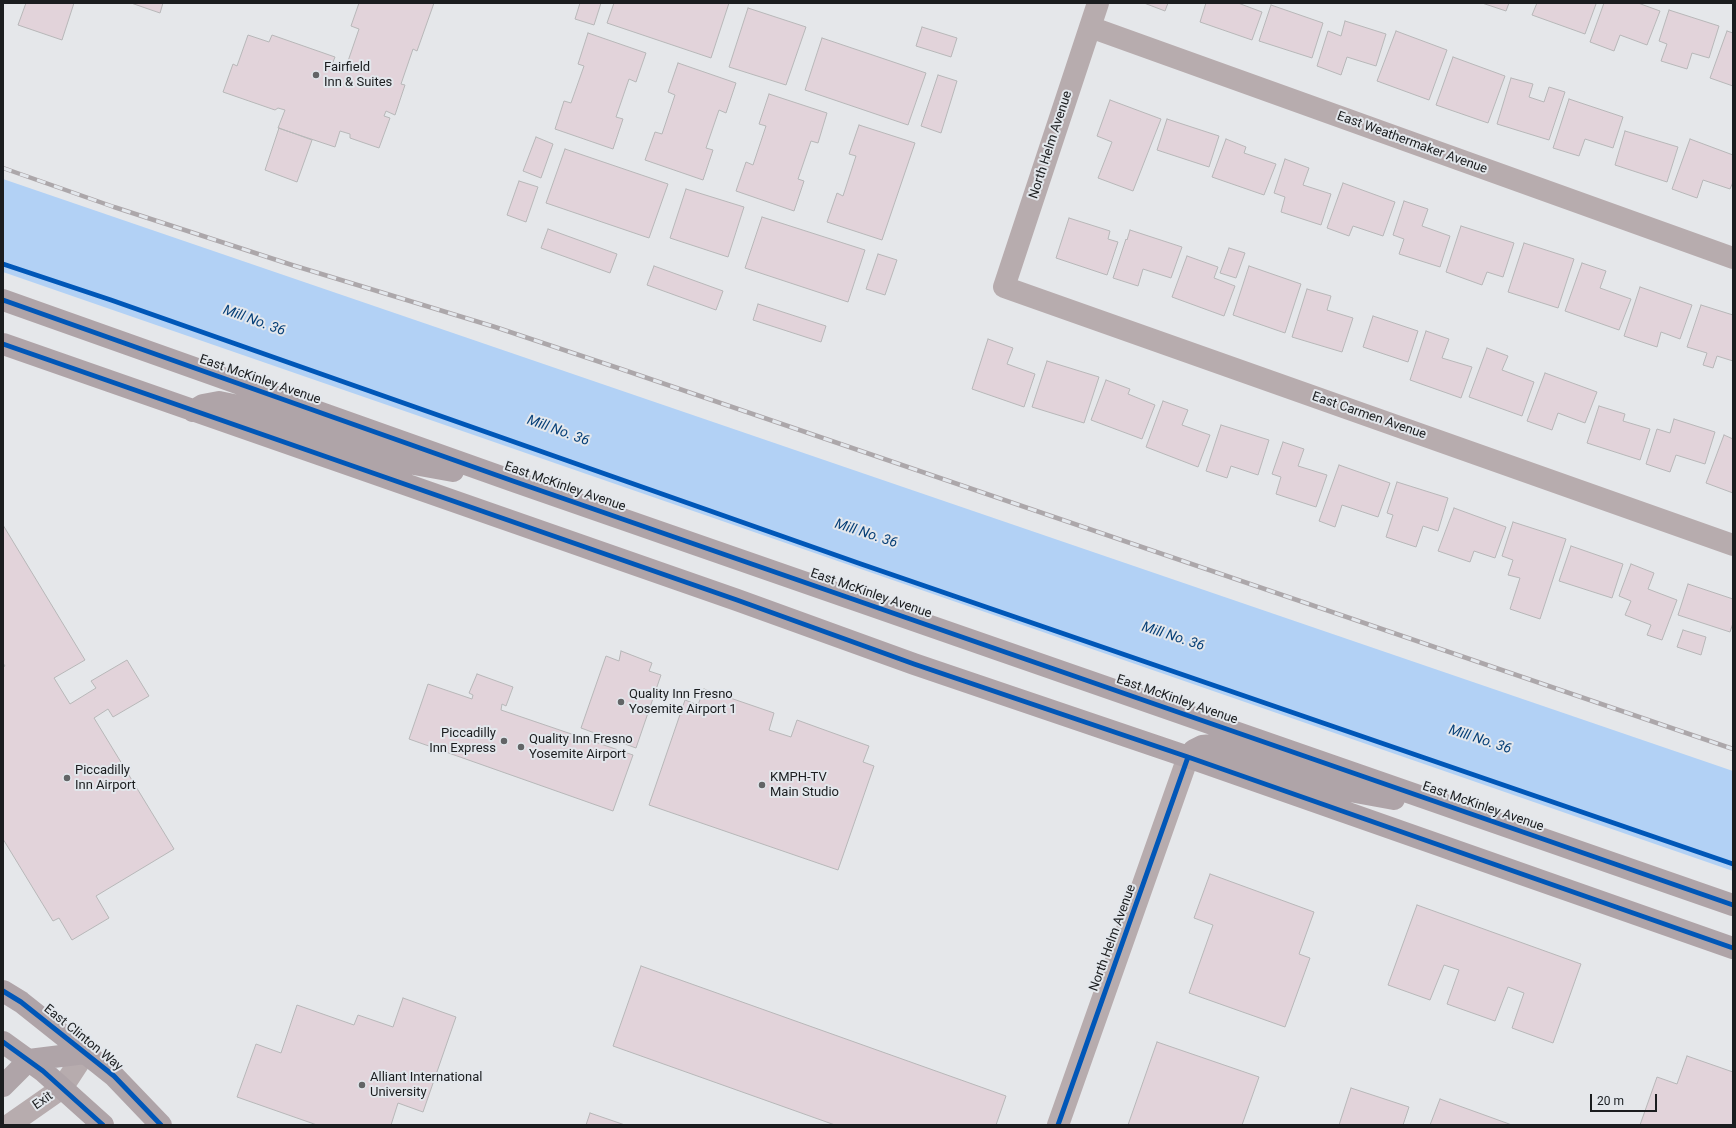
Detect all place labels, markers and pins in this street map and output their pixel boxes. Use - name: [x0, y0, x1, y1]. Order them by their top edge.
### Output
- place label: Fairfield Inn & Suites: [324, 60, 392, 91]
- marker: Fairfield Inn & Suites: [311, 70, 321, 80]
- place label: Quality Inn Fresno Yosemite Airport 1: [629, 687, 737, 718]
- marker: Quality Inn Fresno Yosemite Airport 1: [616, 697, 626, 707]
- place label: Piccadilly Inn Express: [429, 726, 496, 757]
- place label: Quality Inn Fresno Yosemite Airport: [529, 732, 633, 763]
- marker: Piccadilly Inn Express: [499, 736, 509, 746]
- marker: Quality Inn Fresno Yosemite Airport: [516, 742, 526, 752]
- place label: Piccadilly Inn Airport: [75, 763, 136, 794]
- place label: KMPH-TV Main Studio: [770, 770, 839, 801]
- marker: Piccadilly Inn Airport: [62, 773, 72, 783]
- marker: KMPH-TV Main Studio: [757, 780, 767, 790]
- place label: Alliant International University: [370, 1070, 482, 1101]
- marker: Alliant International University: [357, 1080, 367, 1090]

